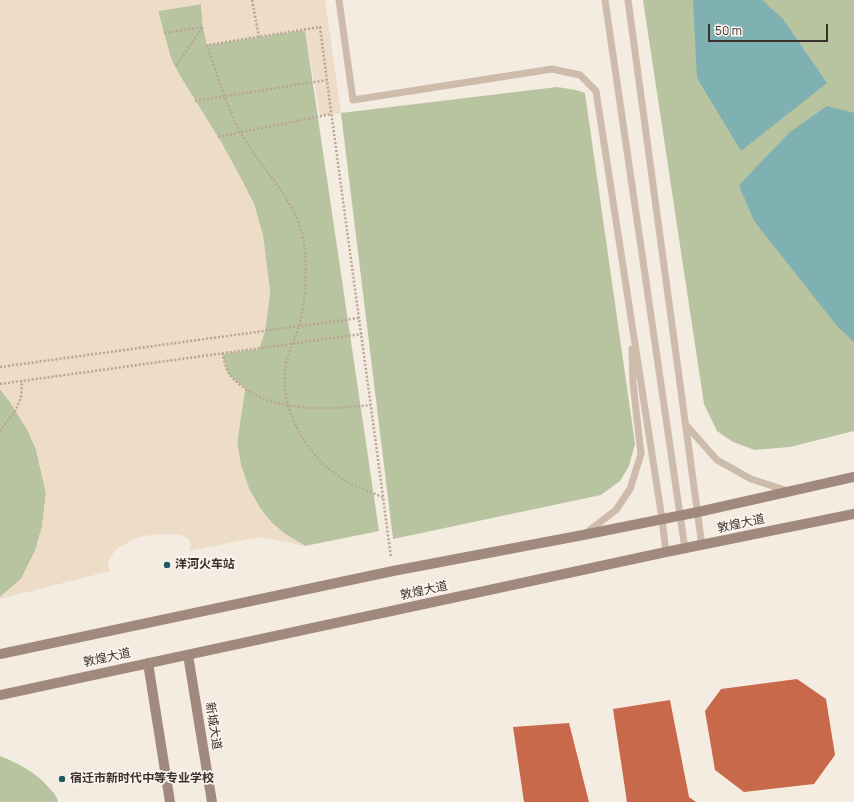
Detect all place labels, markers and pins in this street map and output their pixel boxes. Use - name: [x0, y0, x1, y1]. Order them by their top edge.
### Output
- place label: 洋河火车站: [175, 558, 235, 572]
- marker: 洋河火车站: [162, 560, 172, 570]
- place label: 宿迁市新时代中等专业学校: [70, 772, 214, 786]
- marker: 宿迁市新时代中等专业学校: [57, 774, 67, 784]

